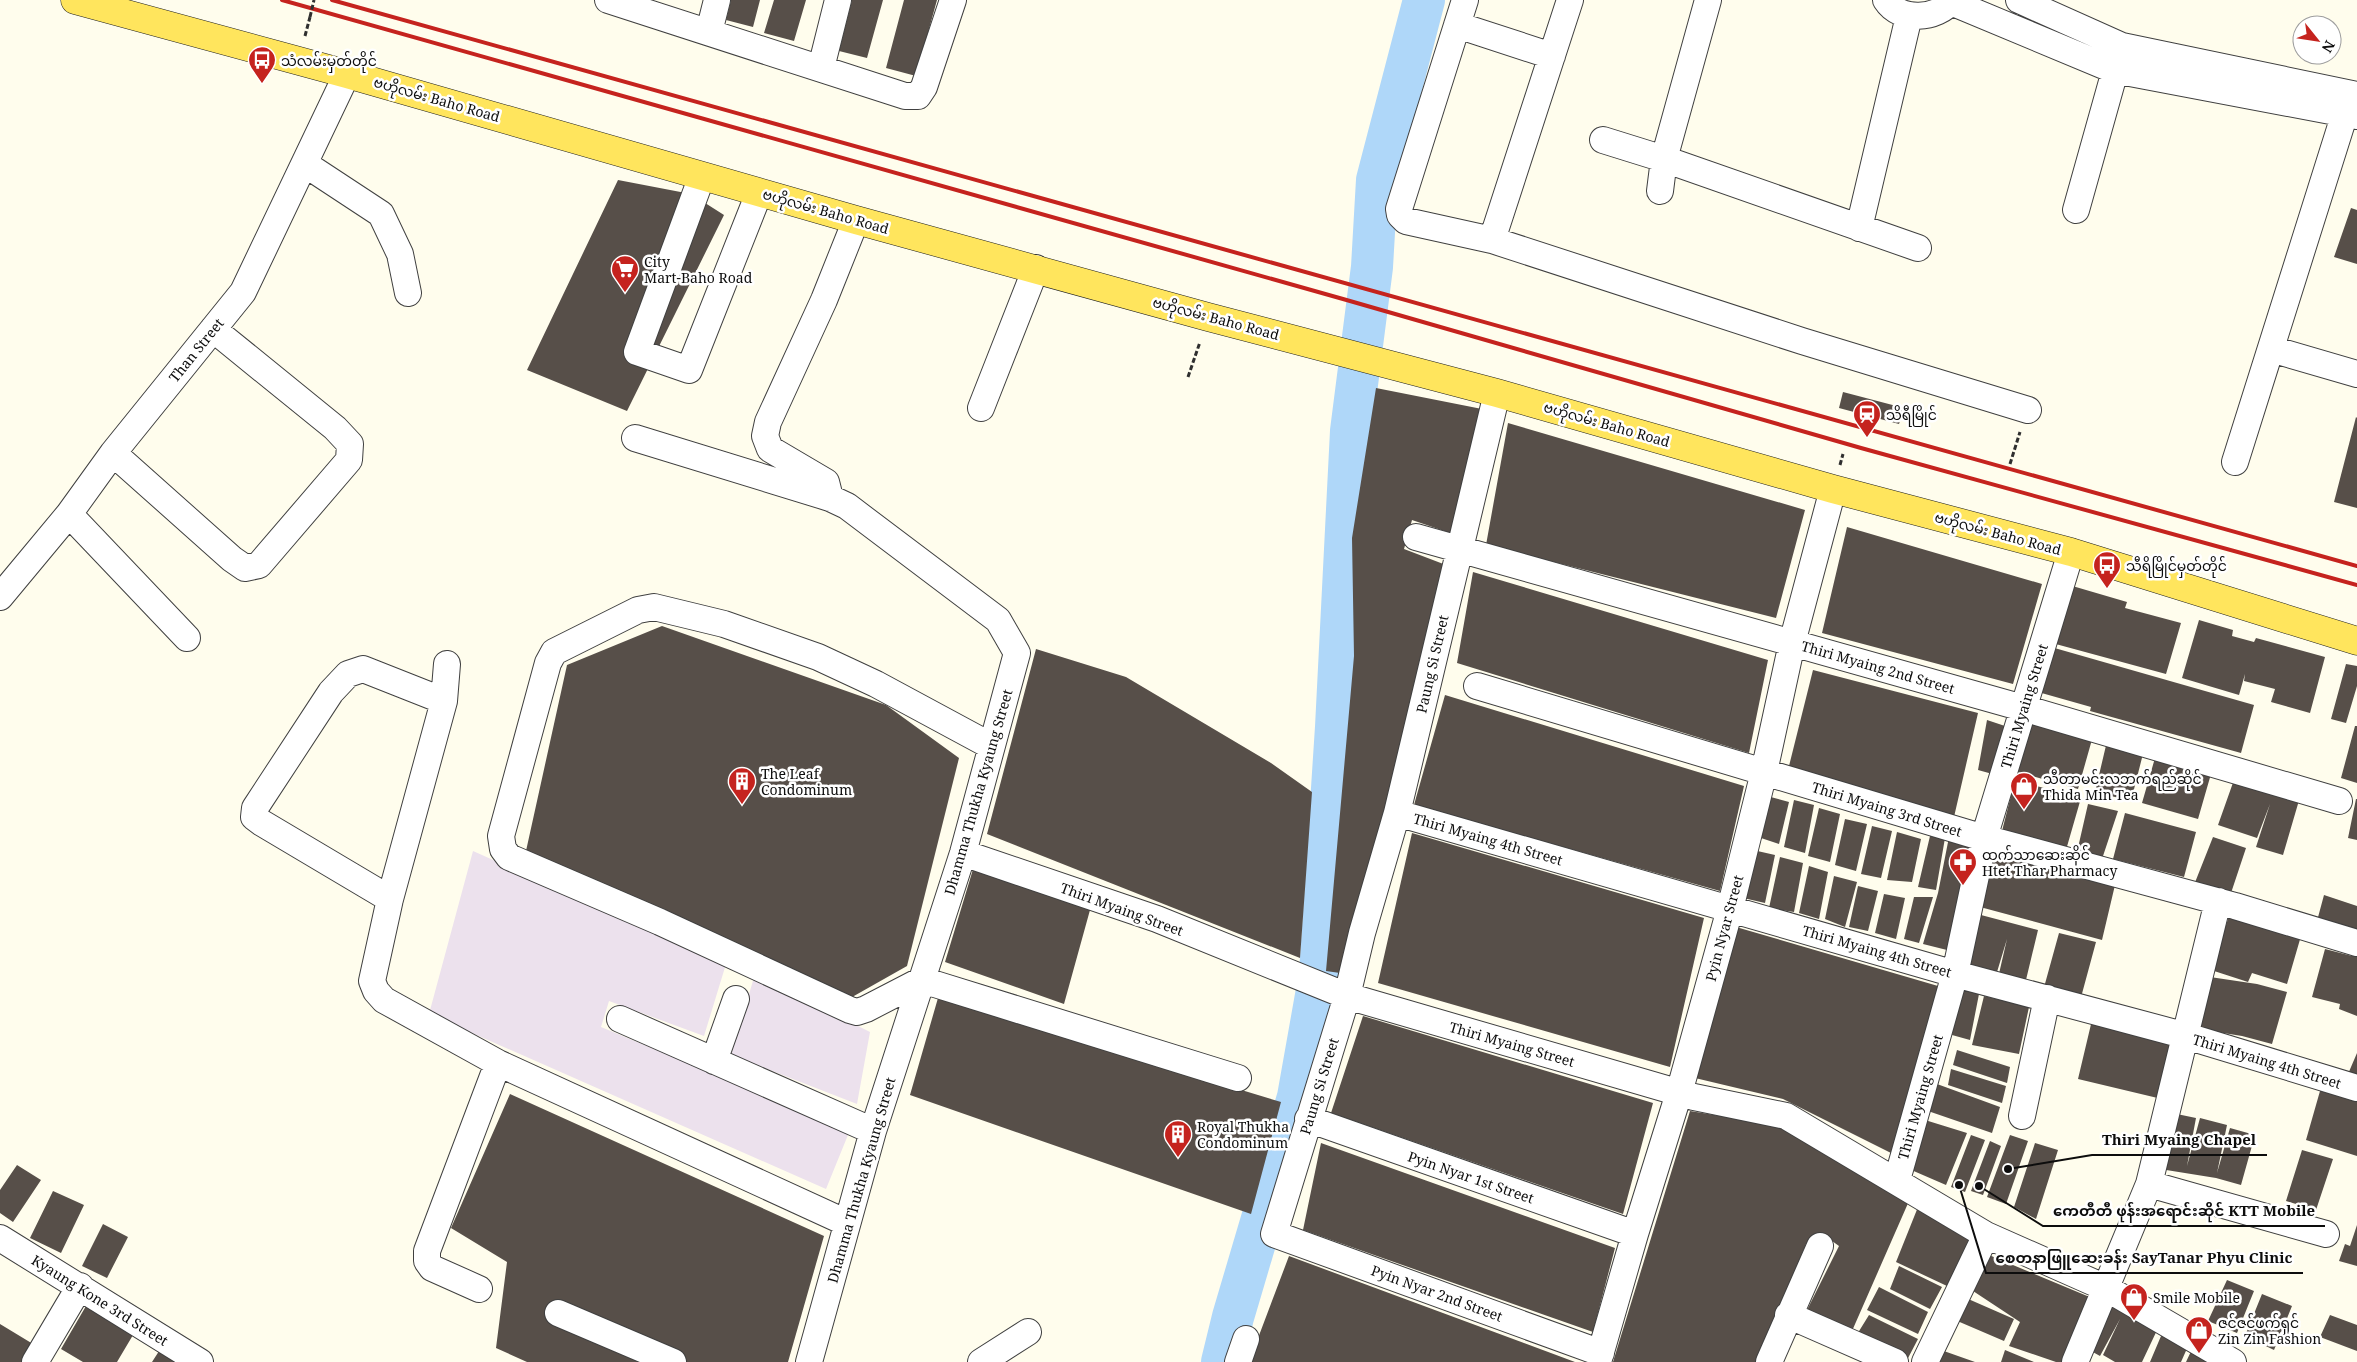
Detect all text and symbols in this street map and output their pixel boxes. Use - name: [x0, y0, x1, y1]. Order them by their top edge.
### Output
- north arrow: [2292, 15, 2342, 65]
- text: N: [2318, 37, 2340, 56]
- bus stop icon: သံလမ်းမှတ်တိုင်: [247, 45, 277, 84]
- place label: သံလမ်းမှတ်တိုင်: [281, 51, 377, 73]
- street label: ဗဟိုလမ်း Baho Road: [371, 72, 503, 129]
- street label: ဗဟိုလမ်း Baho Road: [760, 184, 892, 241]
- place label: City Mart-Baho Road: [644, 252, 753, 287]
- supermarket icon: City Mart-Baho Road: [610, 254, 640, 293]
- street label: ဗဟိုလမ်း Baho Road: [1150, 292, 1282, 347]
- street label: Than Street: [164, 314, 228, 386]
- street label: ဗဟိုလမ်း Baho Road: [1541, 397, 1673, 454]
- station icon: သိရီမြိုင်: [1852, 399, 1882, 438]
- place label: သိရီမြိုင်: [1886, 405, 1937, 427]
- street label: ဗဟိုလမ်း Baho Road: [1932, 507, 2064, 562]
- bus stop icon: သီရိမြိုင်မှတ်တိုင်: [2092, 550, 2122, 589]
- place label: သီရိမြိုင်မှတ်တိုင်: [2126, 556, 2227, 578]
- street label: Paung Si Street: [1411, 613, 1453, 715]
- street label: Thiri Myaing 2nd Street: [1799, 636, 1957, 698]
- street label: Thiri Myaing Street: [1996, 641, 2052, 771]
- street label: Dhamma Thukha Kyaung Street: [939, 687, 1017, 897]
- place label: The Leaf Condominum: [761, 764, 852, 799]
- building icon: The Leaf Condominum: [727, 766, 757, 805]
- place label: သီတာမင်းလဘက်ရည်ဆိုင် Thida Min Tea: [2043, 769, 2202, 804]
- shop icon: သီတာမင်းလဘက်ရည်ဆိုင် Thida Min Tea: [2009, 771, 2039, 810]
- street label: Thiri Myaing 3rd Street: [1810, 777, 1964, 841]
- street label: Thiri Myaing 4th Street: [1411, 809, 1565, 869]
- place label: ထက်သာဆေးဆိုင် Htet Thar Pharmacy: [1982, 845, 2117, 880]
- pharmacy icon: ထက်သာဆေးဆိုင် Htet Thar Pharmacy: [1948, 847, 1978, 886]
- street label: Pyin Nyar Street: [1701, 873, 1747, 983]
- street label: Thiri Myaing Street: [1058, 878, 1186, 940]
- street label: Thiri Myaing 4th Street: [1800, 921, 1954, 981]
- street label: Thiri Myaing Street: [1447, 1017, 1577, 1071]
- street label: Thiri Myaing 4th Street: [2190, 1029, 2344, 1093]
- street label: Thiri Myaing Street: [1893, 1032, 1947, 1162]
- street label: Paung Si Street: [1295, 1035, 1343, 1137]
- street label: Dhamma Thukha Kyaung Street: [822, 1075, 900, 1285]
- place label: Royal Thukha Condominum: [1197, 1117, 1289, 1152]
- building icon: Royal Thukha Condominum: [1163, 1119, 1193, 1158]
- callout: Thiri Myaing Chapel: [2092, 1125, 2267, 1155]
- text: Thiri Myaing Chapel: [2102, 1129, 2257, 1149]
- street label: Pyin Nyar 1st Street: [1406, 1147, 1537, 1207]
- callout: ကေတီတီ ဖုန်းအရောင်းဆိုင် KTT Mobile: [2043, 1196, 2325, 1226]
- text: ကေတီတီ ဖုန်းအရောင်းဆိုင် KTT Mobile: [2053, 1200, 2315, 1223]
- callout: စေတနာဖြူဆေးခန်း SayTanar Phyu Clinic: [1986, 1243, 2303, 1273]
- text: စေတနာဖြူဆေးခန်း SayTanar Phyu Clinic: [1996, 1247, 2293, 1270]
- street label: Kyaung Kone 3rd Street: [28, 1250, 172, 1350]
- street label: Pyin Nyar 2nd Street: [1369, 1260, 1505, 1326]
- shop icon: Smile Mobile: [2119, 1282, 2149, 1321]
- place label: Smile Mobile: [2153, 1288, 2240, 1307]
- place label: ဇင်ဇင်ဖက်ရှင် Zin Zin Fashion: [2218, 1313, 2321, 1348]
- shop icon: ဇင်ဇင်ဖက်ရှင် Zin Zin Fashion: [2184, 1315, 2214, 1354]

